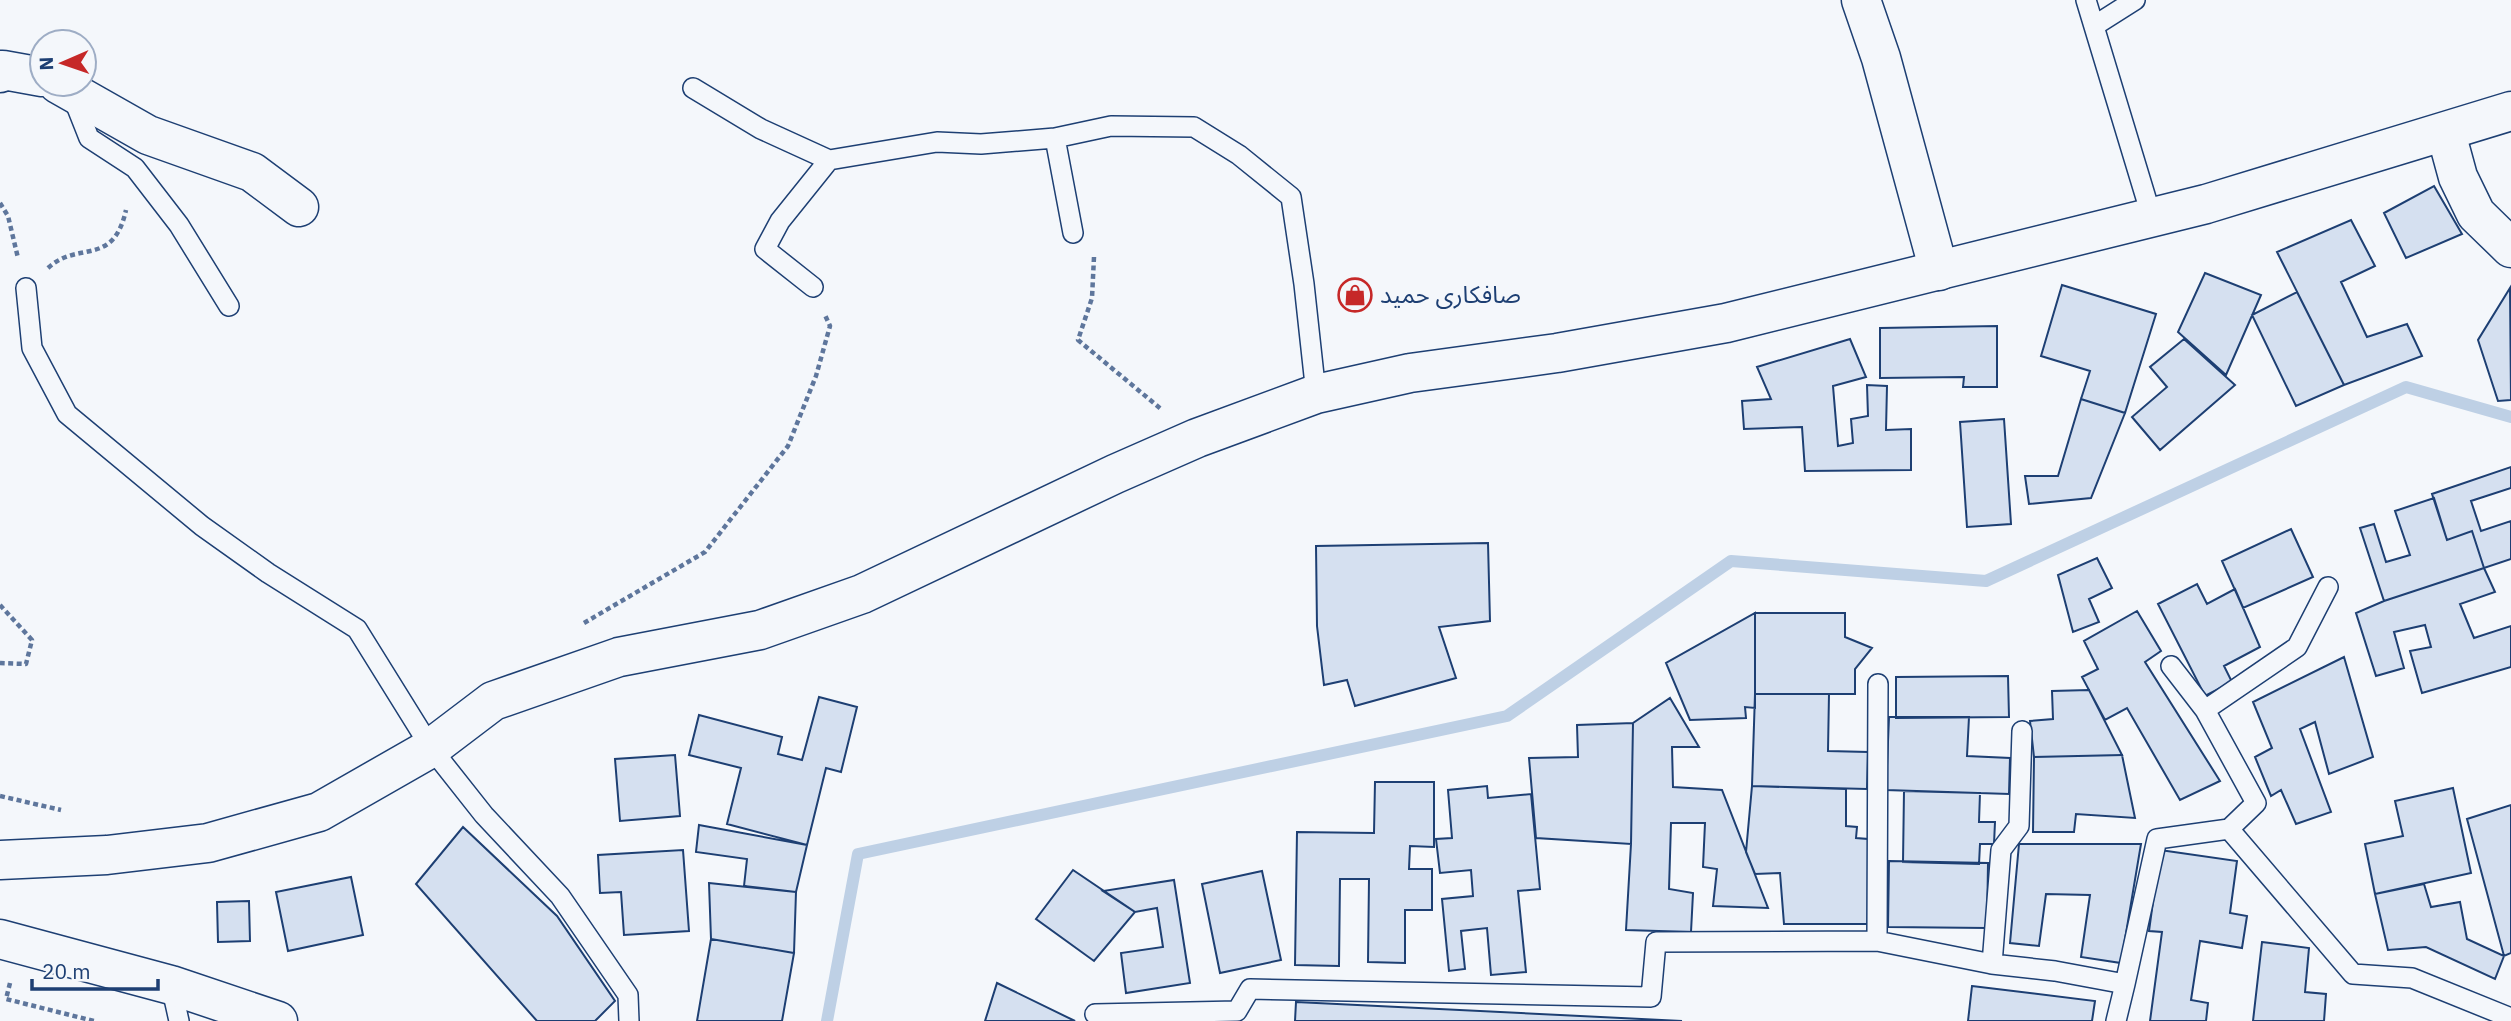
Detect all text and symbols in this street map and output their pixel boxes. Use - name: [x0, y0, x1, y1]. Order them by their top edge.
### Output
- north arrow: [28, 28, 98, 98]
- text: N: [34, 56, 58, 71]
- shop icon: صافکاری حمید: [1336, 276, 1374, 314]
- place label: صافکاری حمید: [1380, 278, 1521, 310]
- scale bar: [32, 948, 158, 992]
- text: 20 m: [42, 957, 91, 985]

